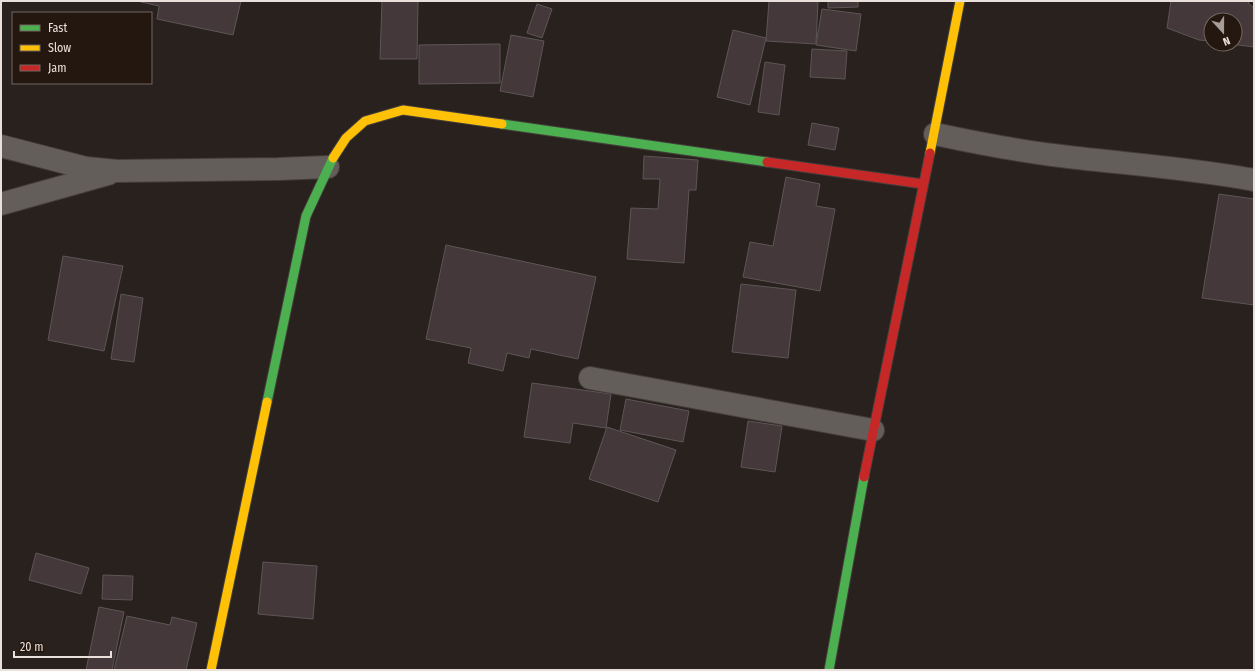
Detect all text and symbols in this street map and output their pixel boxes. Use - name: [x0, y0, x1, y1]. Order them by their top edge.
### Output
- legend: [12, 12, 152, 84]
- north arrow: [1203, 12, 1243, 52]
- text: Fast: [48, 21, 67, 35]
- text: N: [1221, 34, 1232, 48]
- text: Slow: [48, 41, 71, 55]
- text: Jam: [48, 61, 66, 75]
- scale bar: [14, 633, 111, 659]
- text: 20 m: [20, 640, 44, 654]

